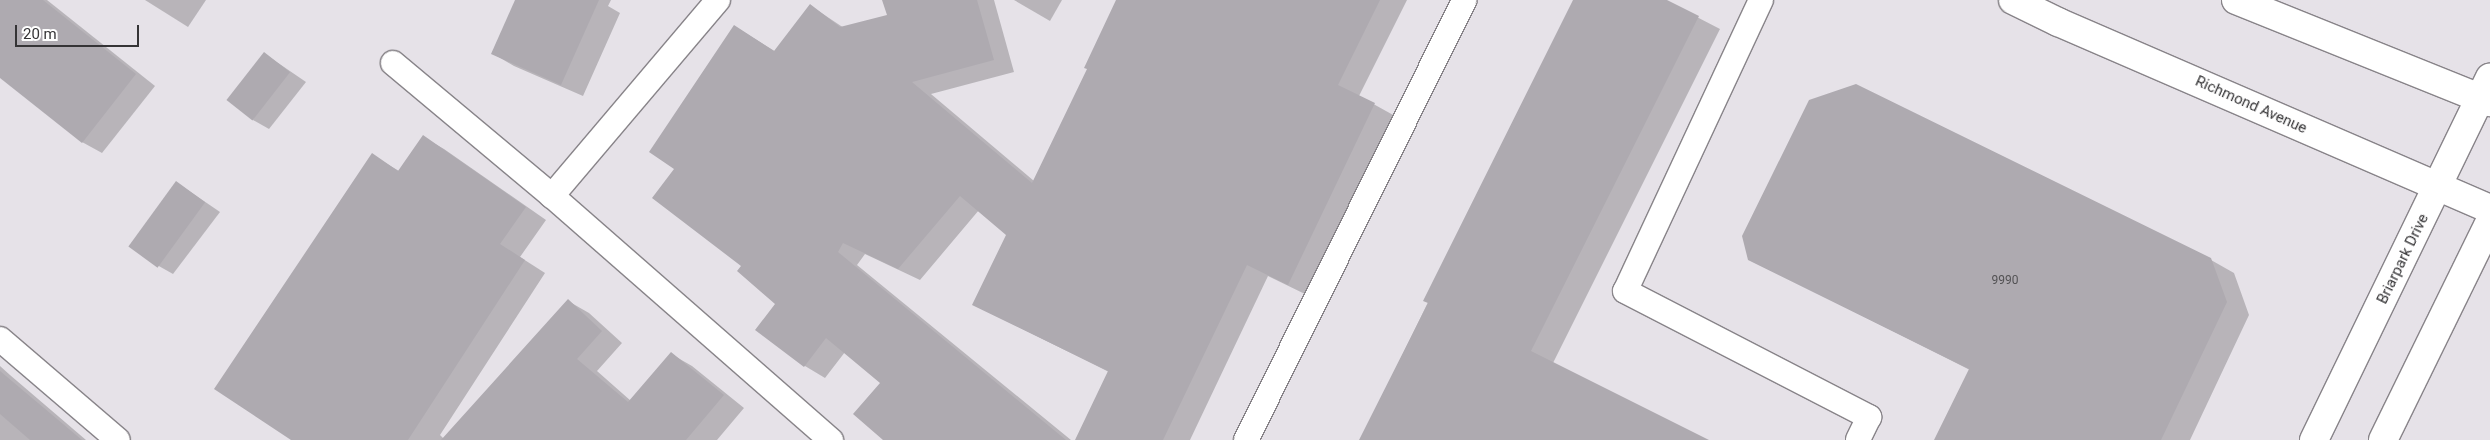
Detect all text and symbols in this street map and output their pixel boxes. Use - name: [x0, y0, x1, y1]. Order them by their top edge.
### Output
- scale bar: [18, 15, 141, 47]
- text: 20 m: [23, 25, 57, 43]
- street label: Richmond Avenue: [2192, 72, 2310, 138]
- street label: Briarpark Drive: [2373, 211, 2433, 307]
- house number: 9990: [1992, 274, 2018, 288]

